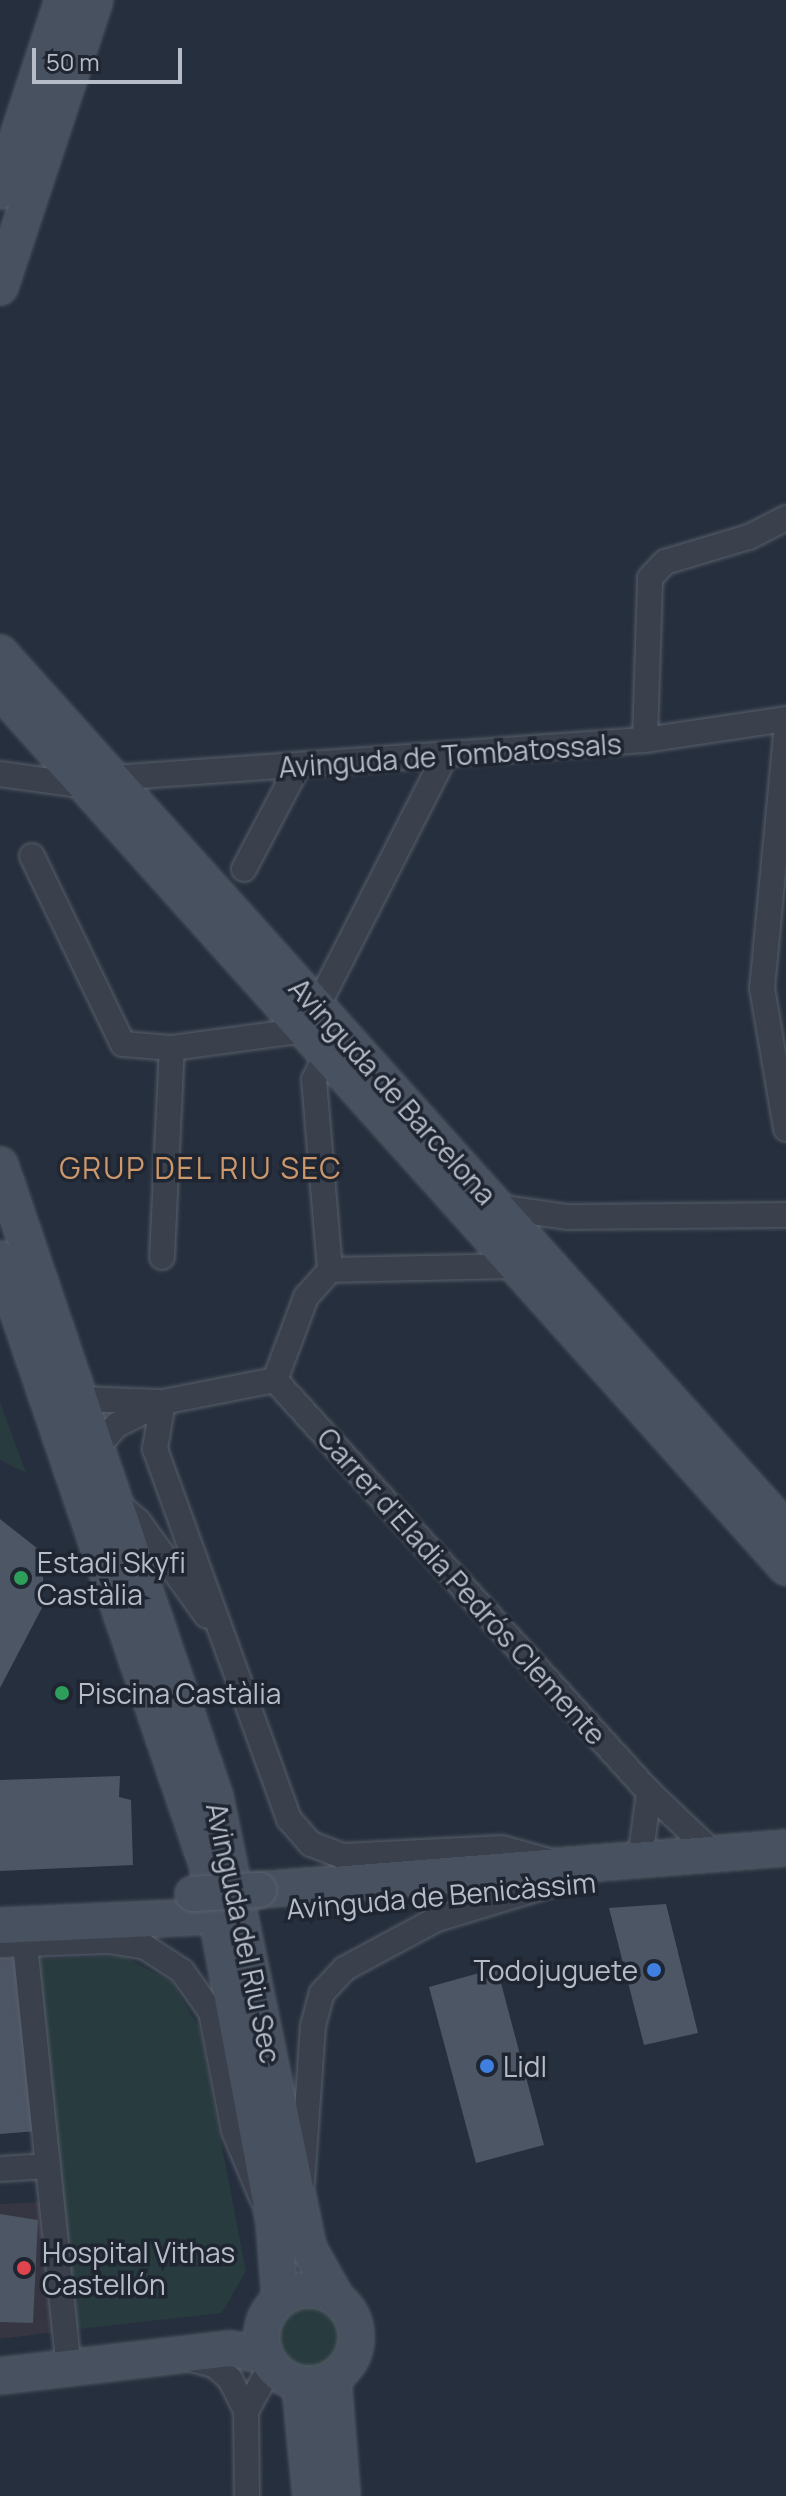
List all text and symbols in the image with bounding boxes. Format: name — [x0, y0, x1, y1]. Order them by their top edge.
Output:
scale bar — [36, 32, 186, 82]
text: 50 m — [46, 45, 100, 78]
street label: Avinguda de Tombatossals — [277, 726, 623, 784]
street label: Avinguda de Barcelona — [283, 971, 503, 1211]
district label: GRUP DEL RIU SEC — [58, 1150, 344, 1186]
street label: Carrer d'Eladia Pedrós Clemente — [311, 1421, 613, 1751]
place label: Estadi Skyfi Castàlia — [37, 1545, 186, 1611]
marker: Estadi Skyfi Castàlia — [12, 1569, 30, 1587]
place label: Piscina Castàlia — [78, 1676, 281, 1710]
marker: Piscina Castàlia — [53, 1684, 71, 1702]
street label: Avinguda del Riu Sec — [200, 1800, 288, 2066]
street label: Avinguda de Benicàssim — [285, 1865, 597, 1925]
place label: Todojuguete — [474, 1953, 638, 1987]
marker: Todojuguete — [645, 1961, 663, 1979]
place label: Lidl — [503, 2049, 547, 2083]
marker: Lidl — [478, 2057, 496, 2075]
place label: Hospital Vithas Castellón — [42, 2235, 235, 2301]
marker: Hospital Vithas Castellón — [13, 2257, 35, 2279]

